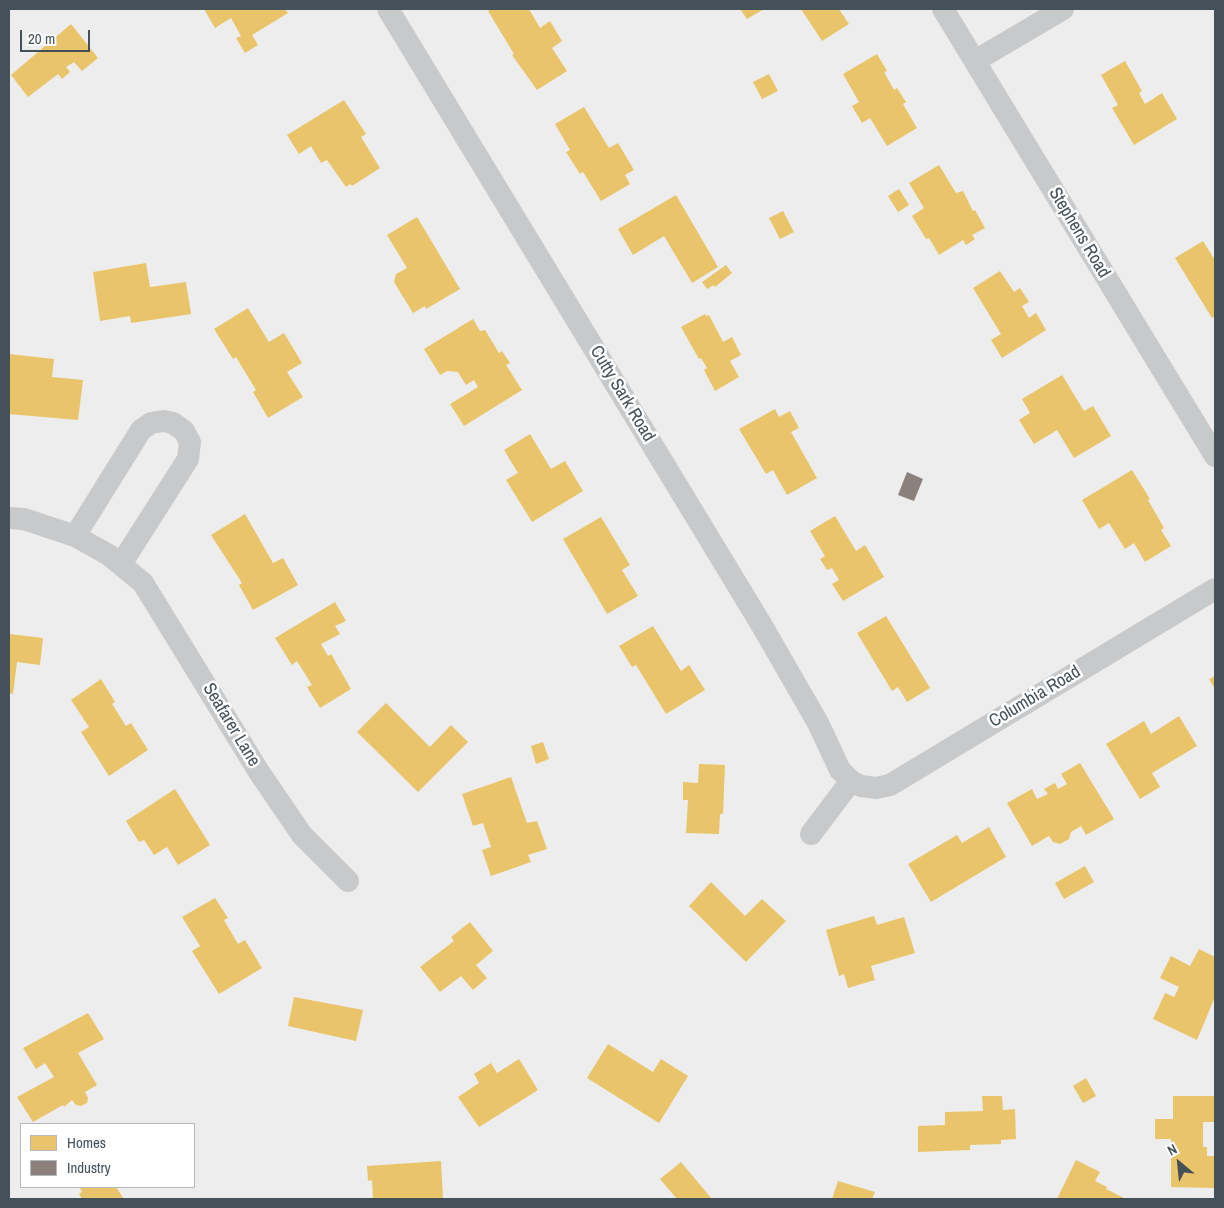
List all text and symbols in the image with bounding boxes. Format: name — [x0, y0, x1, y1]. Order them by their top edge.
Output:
scale bar — [22, 20, 92, 52]
text: 20 m — [28, 28, 55, 49]
street label: Stephens Road — [1044, 184, 1114, 282]
street label: Cutty Sark Road — [585, 342, 659, 446]
street label: Columbia Road — [985, 661, 1085, 733]
street label: Seafarer Lane — [198, 679, 264, 771]
legend — [20, 1123, 195, 1188]
text: Homes — [67, 1132, 106, 1153]
north arrow — [1154, 1138, 1204, 1188]
text: N — [1164, 1140, 1180, 1160]
text: Industry — [67, 1157, 111, 1178]

